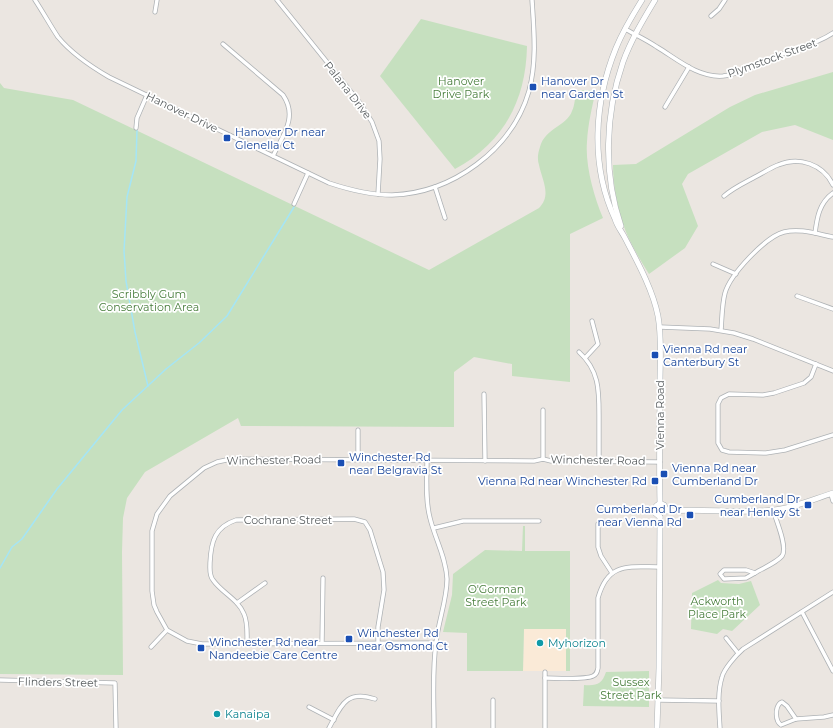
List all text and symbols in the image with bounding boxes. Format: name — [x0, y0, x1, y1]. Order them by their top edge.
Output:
street label: Plymstock Street — [726, 35, 819, 81]
street label: Palana Drive — [321, 58, 375, 122]
park label: Hanover Drive Park — [433, 74, 490, 101]
place label: Hanover Dr near Garden St — [541, 74, 624, 101]
marker: Hanover Dr near Garden St — [528, 82, 538, 92]
street label: Hanover Drive — [144, 89, 221, 136]
place label: Hanover Dr near Glenella Ct — [235, 125, 326, 152]
marker: Hanover Dr near Glenella Ct — [222, 133, 232, 143]
park label: Scribbly Gum Conservation Area — [99, 287, 199, 314]
place label: Vienna Rd near Canterbury St — [663, 342, 747, 369]
marker: Vienna Rd near Canterbury St — [650, 350, 660, 360]
street label: Vienna Road — [653, 380, 667, 450]
place label: Winchester Rd near Belgravia St — [349, 450, 443, 477]
street label: Winchester Road — [226, 452, 322, 468]
street label: Winchester Road — [550, 452, 646, 468]
marker: Winchester Rd near Belgravia St — [336, 458, 346, 468]
place label: Vienna Rd near Cumberland Dr — [672, 461, 758, 488]
marker: Vienna Rd near Cumberland Dr — [659, 469, 669, 479]
place label: Vienna Rd near Winchester Rd — [478, 474, 647, 488]
marker: Vienna Rd near Winchester Rd — [650, 476, 660, 486]
place label: Cumberland Dr near Henley St — [714, 492, 801, 519]
marker: Cumberland Dr near Henley St — [803, 500, 813, 510]
place label: Cumberland Dr near Vienna Rd — [596, 502, 682, 529]
marker: Cumberland Dr near Vienna Rd — [685, 510, 695, 520]
street label: Cochrane Street — [244, 513, 333, 527]
park label: O'Gorman Street Park — [465, 582, 527, 609]
park label: Ackworth Place Park — [688, 594, 746, 621]
place label: Winchester Rd near Osmond Ct — [357, 626, 448, 653]
marker: Winchester Rd near Osmond Ct — [344, 634, 354, 644]
place label: Winchester Rd near Nandeebie Care Centre — [209, 635, 338, 662]
place label: Myhorizon — [548, 636, 606, 650]
marker: Myhorizon — [535, 638, 545, 648]
marker: Winchester Rd near Nandeebie Care Centre — [196, 643, 206, 653]
street label: Flinders Street — [18, 674, 99, 690]
park label: Sussex Street Park — [600, 675, 662, 702]
place label: Kanaipa — [225, 707, 270, 721]
marker: Kanaipa — [212, 709, 222, 719]

